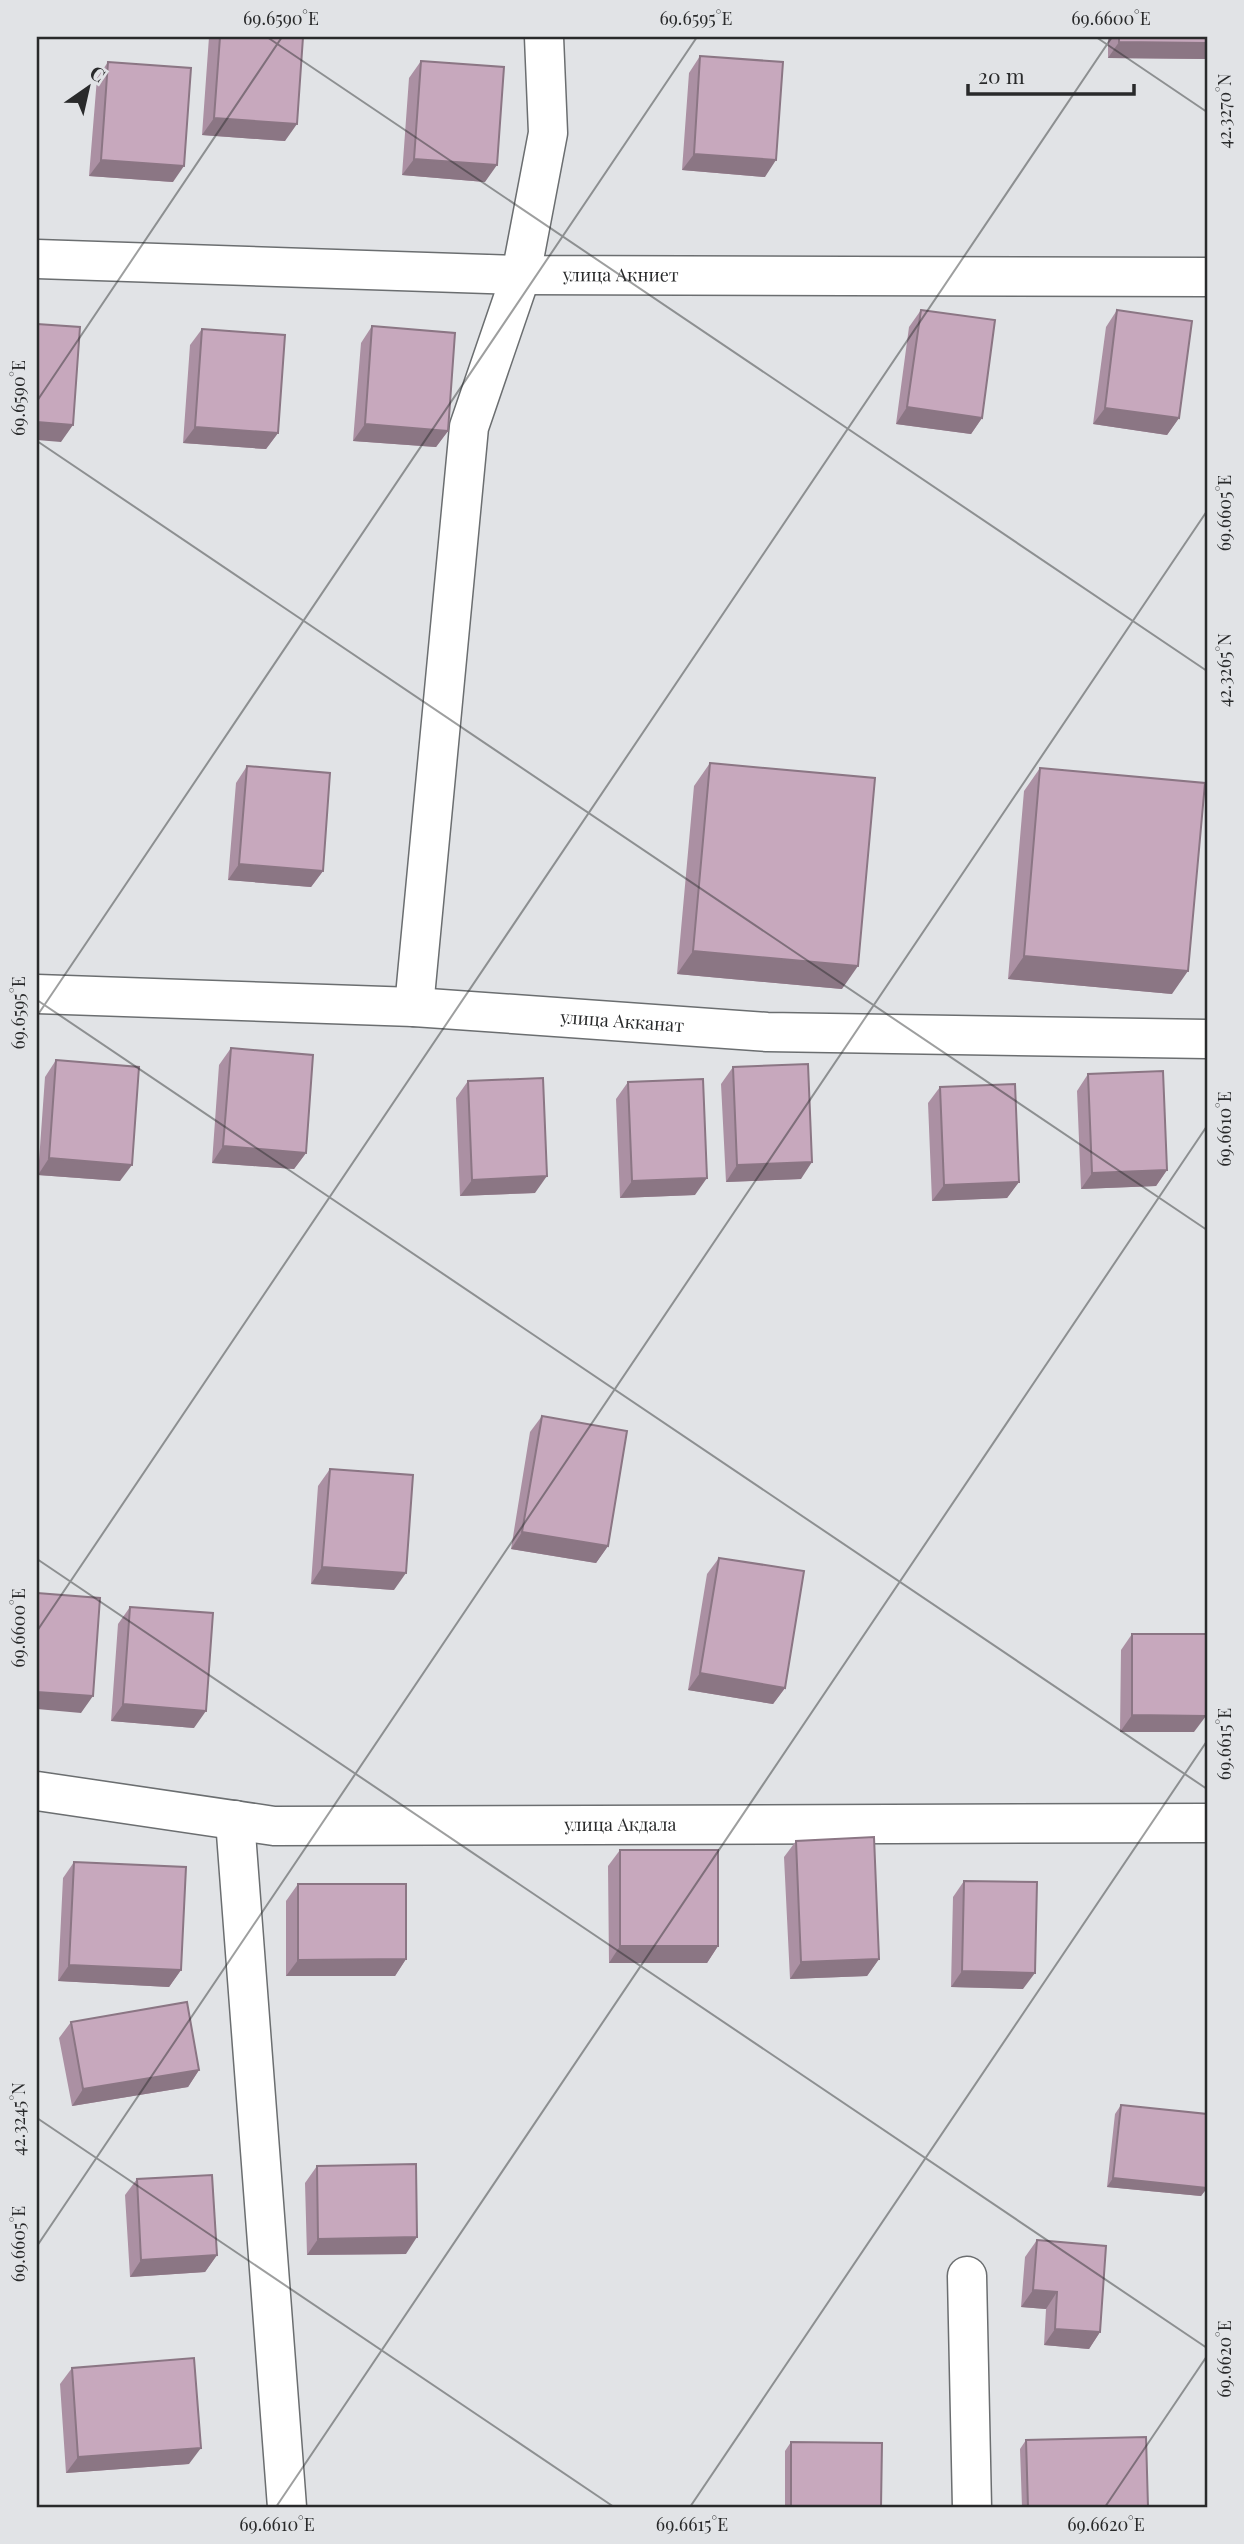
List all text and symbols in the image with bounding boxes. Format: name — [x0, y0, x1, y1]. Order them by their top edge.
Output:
text: 69.6590°E — [243, 6, 319, 30]
text: 69.6595°E — [659, 6, 733, 30]
text: 69.6600°E — [1071, 6, 1151, 30]
north arrow — [52, 52, 122, 122]
scale bar — [968, 52, 1134, 96]
text: С — [85, 59, 111, 88]
text: 20 m — [978, 61, 1025, 89]
text: 42.3270°N — [1212, 73, 1236, 149]
street label: улица Акниет — [562, 262, 679, 286]
text: 69.6590°E — [6, 360, 30, 436]
text: 69.6605°E — [1212, 475, 1236, 551]
text: 42.3265°N — [1212, 633, 1236, 707]
text: 69.6595°E — [6, 976, 30, 1050]
street label: улица Акканат — [559, 1004, 685, 1037]
text: 69.6610°E — [1212, 1091, 1236, 1167]
text: 69.6600°E — [6, 1588, 30, 1668]
text: 69.6615°E — [1212, 1708, 1236, 1780]
street label: улица Акдала — [563, 1812, 677, 1836]
text: 42.3245°N — [6, 2082, 30, 2156]
text: 69.6605°E — [6, 2206, 30, 2282]
text: 69.6620°E — [1212, 2320, 1236, 2398]
text: 69.6610°E — [239, 2512, 315, 2536]
text: 69.6615°E — [656, 2512, 728, 2536]
text: 69.6620°E — [1067, 2512, 1145, 2536]

